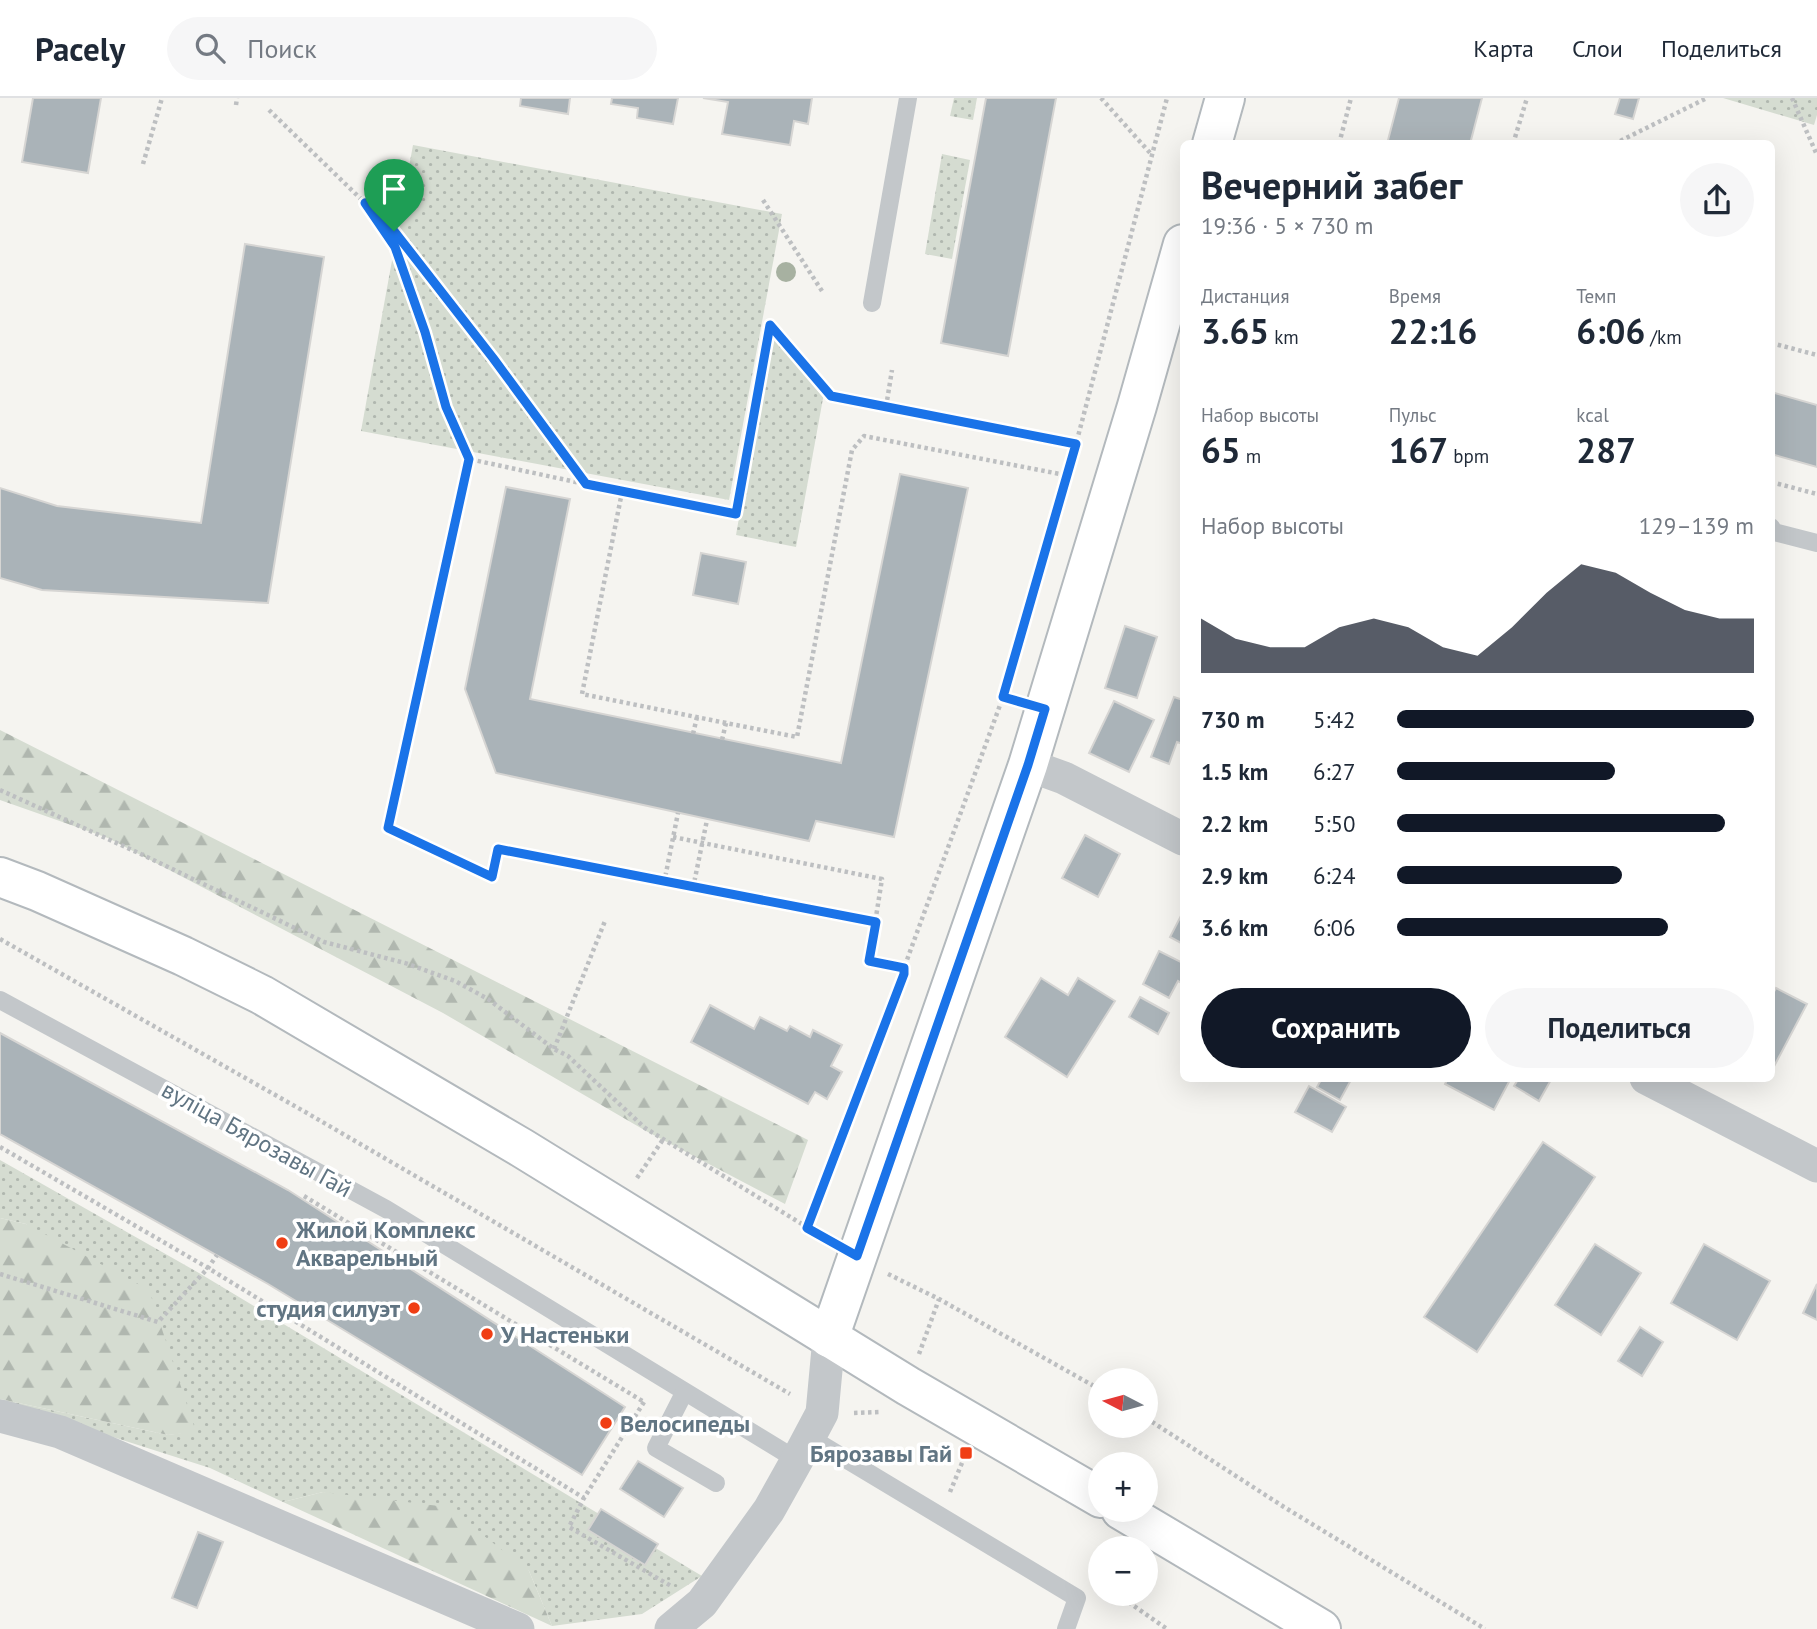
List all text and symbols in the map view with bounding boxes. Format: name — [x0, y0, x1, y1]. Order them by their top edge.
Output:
search box — [167, 17, 657, 80]
text: Pacely — [35, 27, 125, 70]
icon: search — [191, 29, 229, 67]
text: Поиск — [247, 32, 317, 65]
text: Карта — [1473, 33, 1534, 64]
text: Слои — [1572, 33, 1623, 64]
text: Поделиться — [1661, 33, 1782, 64]
pin — [364, 159, 424, 231]
text: Вечерний забег — [1201, 160, 1462, 209]
button: share — [1680, 163, 1754, 237]
icon: arrive — [375, 170, 413, 208]
text: 19:36 · 5 × 730 m — [1201, 211, 1373, 240]
text: Дистанция — [1201, 284, 1289, 308]
text: Время — [1389, 284, 1441, 308]
text: Темп — [1576, 284, 1617, 308]
text: 3.65 — [1201, 308, 1269, 354]
text: 22:16 — [1389, 308, 1477, 354]
text: 6:06 — [1576, 308, 1645, 354]
text: km — [1269, 325, 1299, 349]
text: /km — [1645, 325, 1682, 349]
text: Набор высоты — [1201, 403, 1319, 427]
text: Пульс — [1389, 403, 1437, 427]
text: kcal — [1576, 403, 1609, 427]
text: 65 — [1201, 427, 1241, 473]
text: 167 — [1389, 427, 1448, 473]
text: 287 — [1576, 427, 1636, 473]
text: m — [1241, 444, 1261, 468]
text: bpm — [1448, 444, 1489, 468]
text: Набор высоты — [1201, 511, 1344, 540]
text: 129–139 m — [1639, 511, 1754, 540]
text: 730 m — [1201, 705, 1264, 734]
text: 5:42 — [1313, 705, 1356, 734]
text: 1.5 km — [1201, 757, 1268, 786]
text: 6:27 — [1313, 757, 1356, 786]
text: 2.2 km — [1201, 809, 1268, 838]
text: 5:50 — [1313, 809, 1356, 838]
text: 2.9 km — [1201, 861, 1268, 890]
text: 6:24 — [1313, 861, 1356, 890]
text: 3.6 km — [1201, 913, 1268, 942]
text: 6:06 — [1313, 913, 1356, 942]
button: Сохранить — [1201, 988, 1471, 1068]
button: Поделиться — [1485, 988, 1754, 1068]
street label: вуліца Бярозавы Гай — [156, 1074, 358, 1204]
place label: Жилой Комплекс Акварельный — [295, 1214, 476, 1273]
marker: Жилой Комплекс Акварельный — [274, 1235, 290, 1251]
place label: студия силуэт — [256, 1293, 401, 1324]
marker: студия силуэт — [406, 1300, 422, 1316]
place label: У Настеньки — [500, 1319, 629, 1350]
marker: У Настеньки — [479, 1326, 495, 1342]
north arrow — [1088, 1368, 1158, 1438]
map controls — [1088, 1368, 1158, 1606]
place label: Велосипеды — [620, 1408, 750, 1439]
marker: Велосипеды — [598, 1415, 614, 1431]
place label: Бярозавы Гай — [810, 1438, 952, 1469]
marker: Бярозавы Гай — [958, 1445, 974, 1461]
button: + — [1088, 1452, 1158, 1522]
button: − — [1088, 1536, 1158, 1606]

